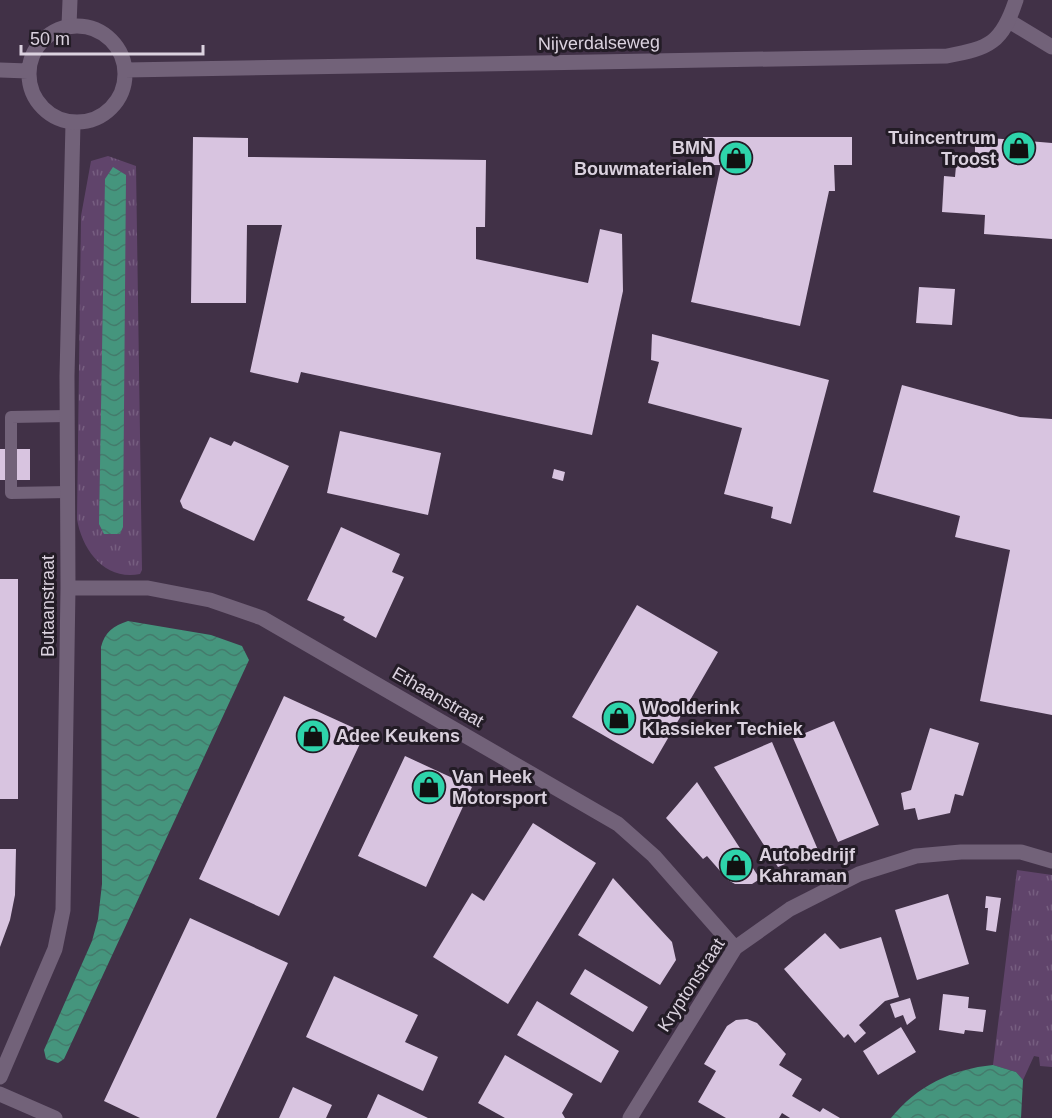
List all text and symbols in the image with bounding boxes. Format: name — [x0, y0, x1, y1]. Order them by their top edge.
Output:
scale bar — [21, 18, 202, 56]
text: 50 m — [30, 29, 70, 49]
street label: Nijverdalseweg — [538, 32, 660, 54]
place label: Tuincentrum Troost — [888, 128, 996, 169]
shop icon: Tuincentrum Troost — [1001, 130, 1037, 166]
place label: BMN Bouwmaterialen — [574, 138, 713, 179]
shop icon: BMN Bouwmaterialen — [718, 140, 754, 176]
street label: Butaanstraat — [38, 555, 58, 657]
street label: Ethaanstraat — [389, 663, 487, 731]
place label: Woolderink Klassieker Techiek — [642, 698, 804, 739]
shop icon: Woolderink Klassieker Techiek — [601, 700, 637, 736]
shop icon: Adee Keukens — [295, 718, 331, 754]
place label: Adee Keukens — [336, 726, 460, 746]
place label: Van Heek Motorsport — [452, 767, 547, 808]
shop icon: Van Heek Motorsport — [411, 769, 447, 805]
place label: Autobedrijf Kahraman — [759, 845, 856, 886]
shop icon: Autobedrijf Kahraman — [718, 847, 754, 883]
street label: Kryptonstraat — [653, 935, 729, 1035]

